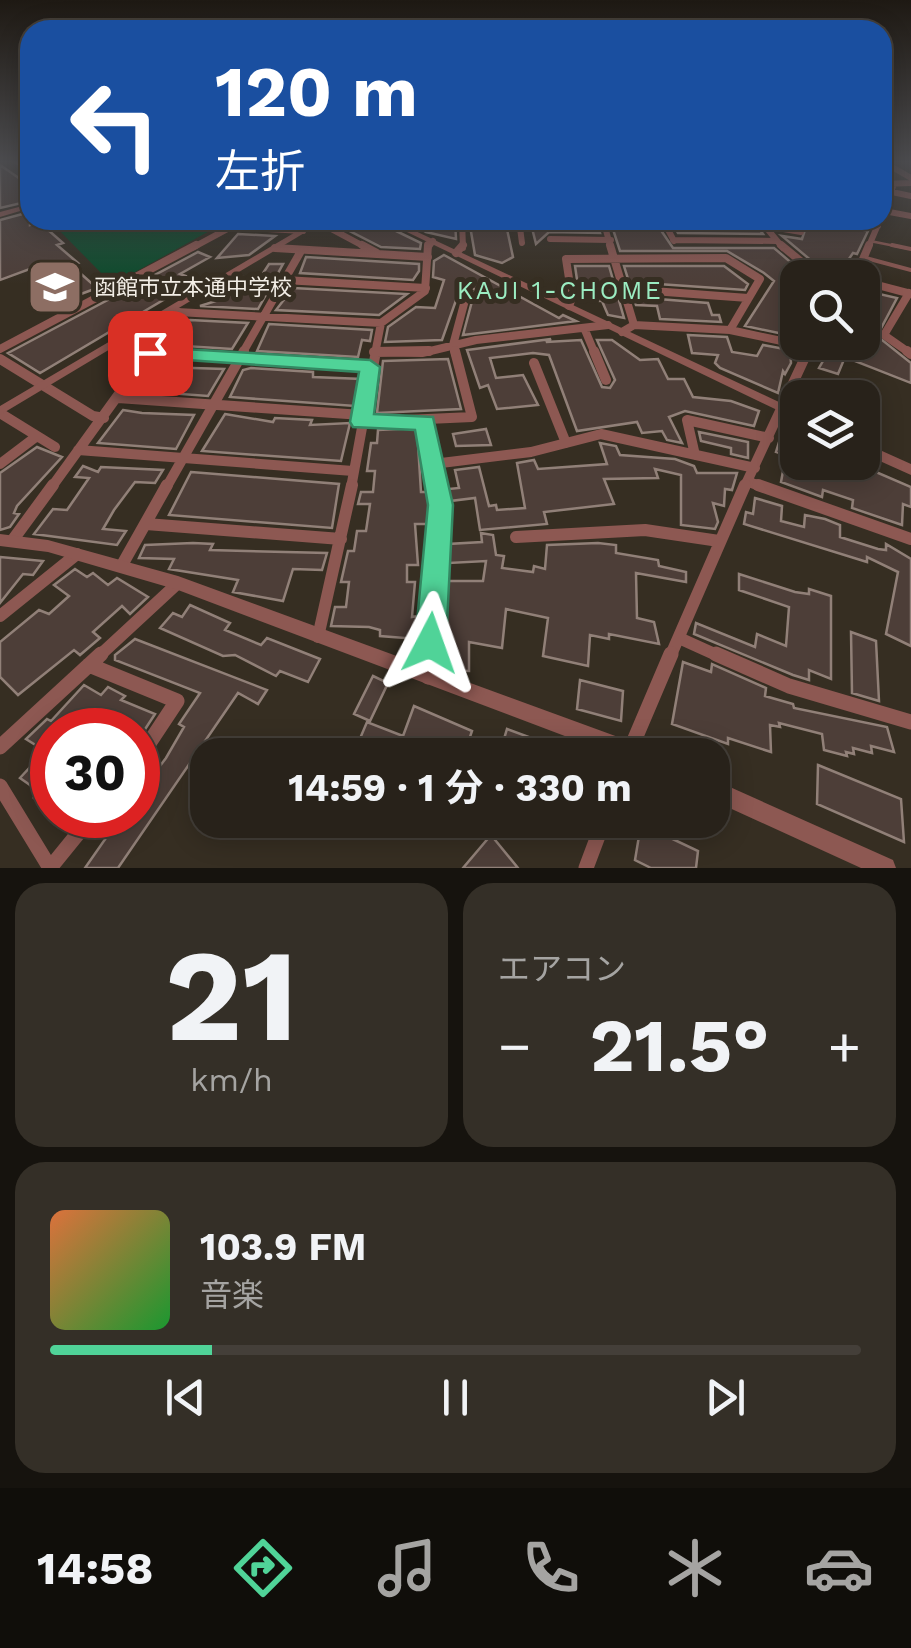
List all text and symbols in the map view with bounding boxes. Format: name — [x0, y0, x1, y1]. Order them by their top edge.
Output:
text: 120 m — [215, 51, 418, 133]
icon: left — [50, 60, 180, 190]
text: 左折 — [215, 145, 305, 198]
school or university icon: 函館市立本通中学校 — [25, 257, 85, 317]
map controls — [780, 260, 880, 480]
button: search — [780, 260, 880, 360]
place label: 函館市立本通中学校 — [94, 275, 292, 300]
district label: KAJI 1-CHOME — [457, 276, 663, 305]
pin — [108, 311, 193, 396]
icon: arrive — [123, 326, 178, 381]
button: layers — [780, 380, 880, 480]
position arrow — [378, 591, 482, 695]
speed limit sign: 30 — [30, 708, 160, 838]
text: 14:59 · 1 分 · 330 m — [288, 766, 632, 810]
text: 21 — [165, 919, 298, 1072]
text: エアコン — [498, 950, 626, 988]
text: 21.5° — [590, 1001, 769, 1089]
text: − — [498, 1014, 531, 1078]
text: + — [828, 1014, 861, 1078]
text: km/h — [190, 1061, 273, 1099]
text: 103.9 FM — [200, 1225, 366, 1269]
text: 音楽 — [200, 1276, 264, 1314]
icon: previous — [158, 1370, 213, 1425]
icon: pause — [428, 1370, 483, 1425]
icon: next — [698, 1370, 753, 1425]
icon: directions — [228, 1533, 298, 1603]
icon: music — [372, 1533, 442, 1603]
icon: phone — [516, 1533, 586, 1603]
icon: climate — [660, 1533, 730, 1603]
icon: car — [804, 1533, 874, 1603]
text: 14:58 — [37, 1542, 154, 1595]

